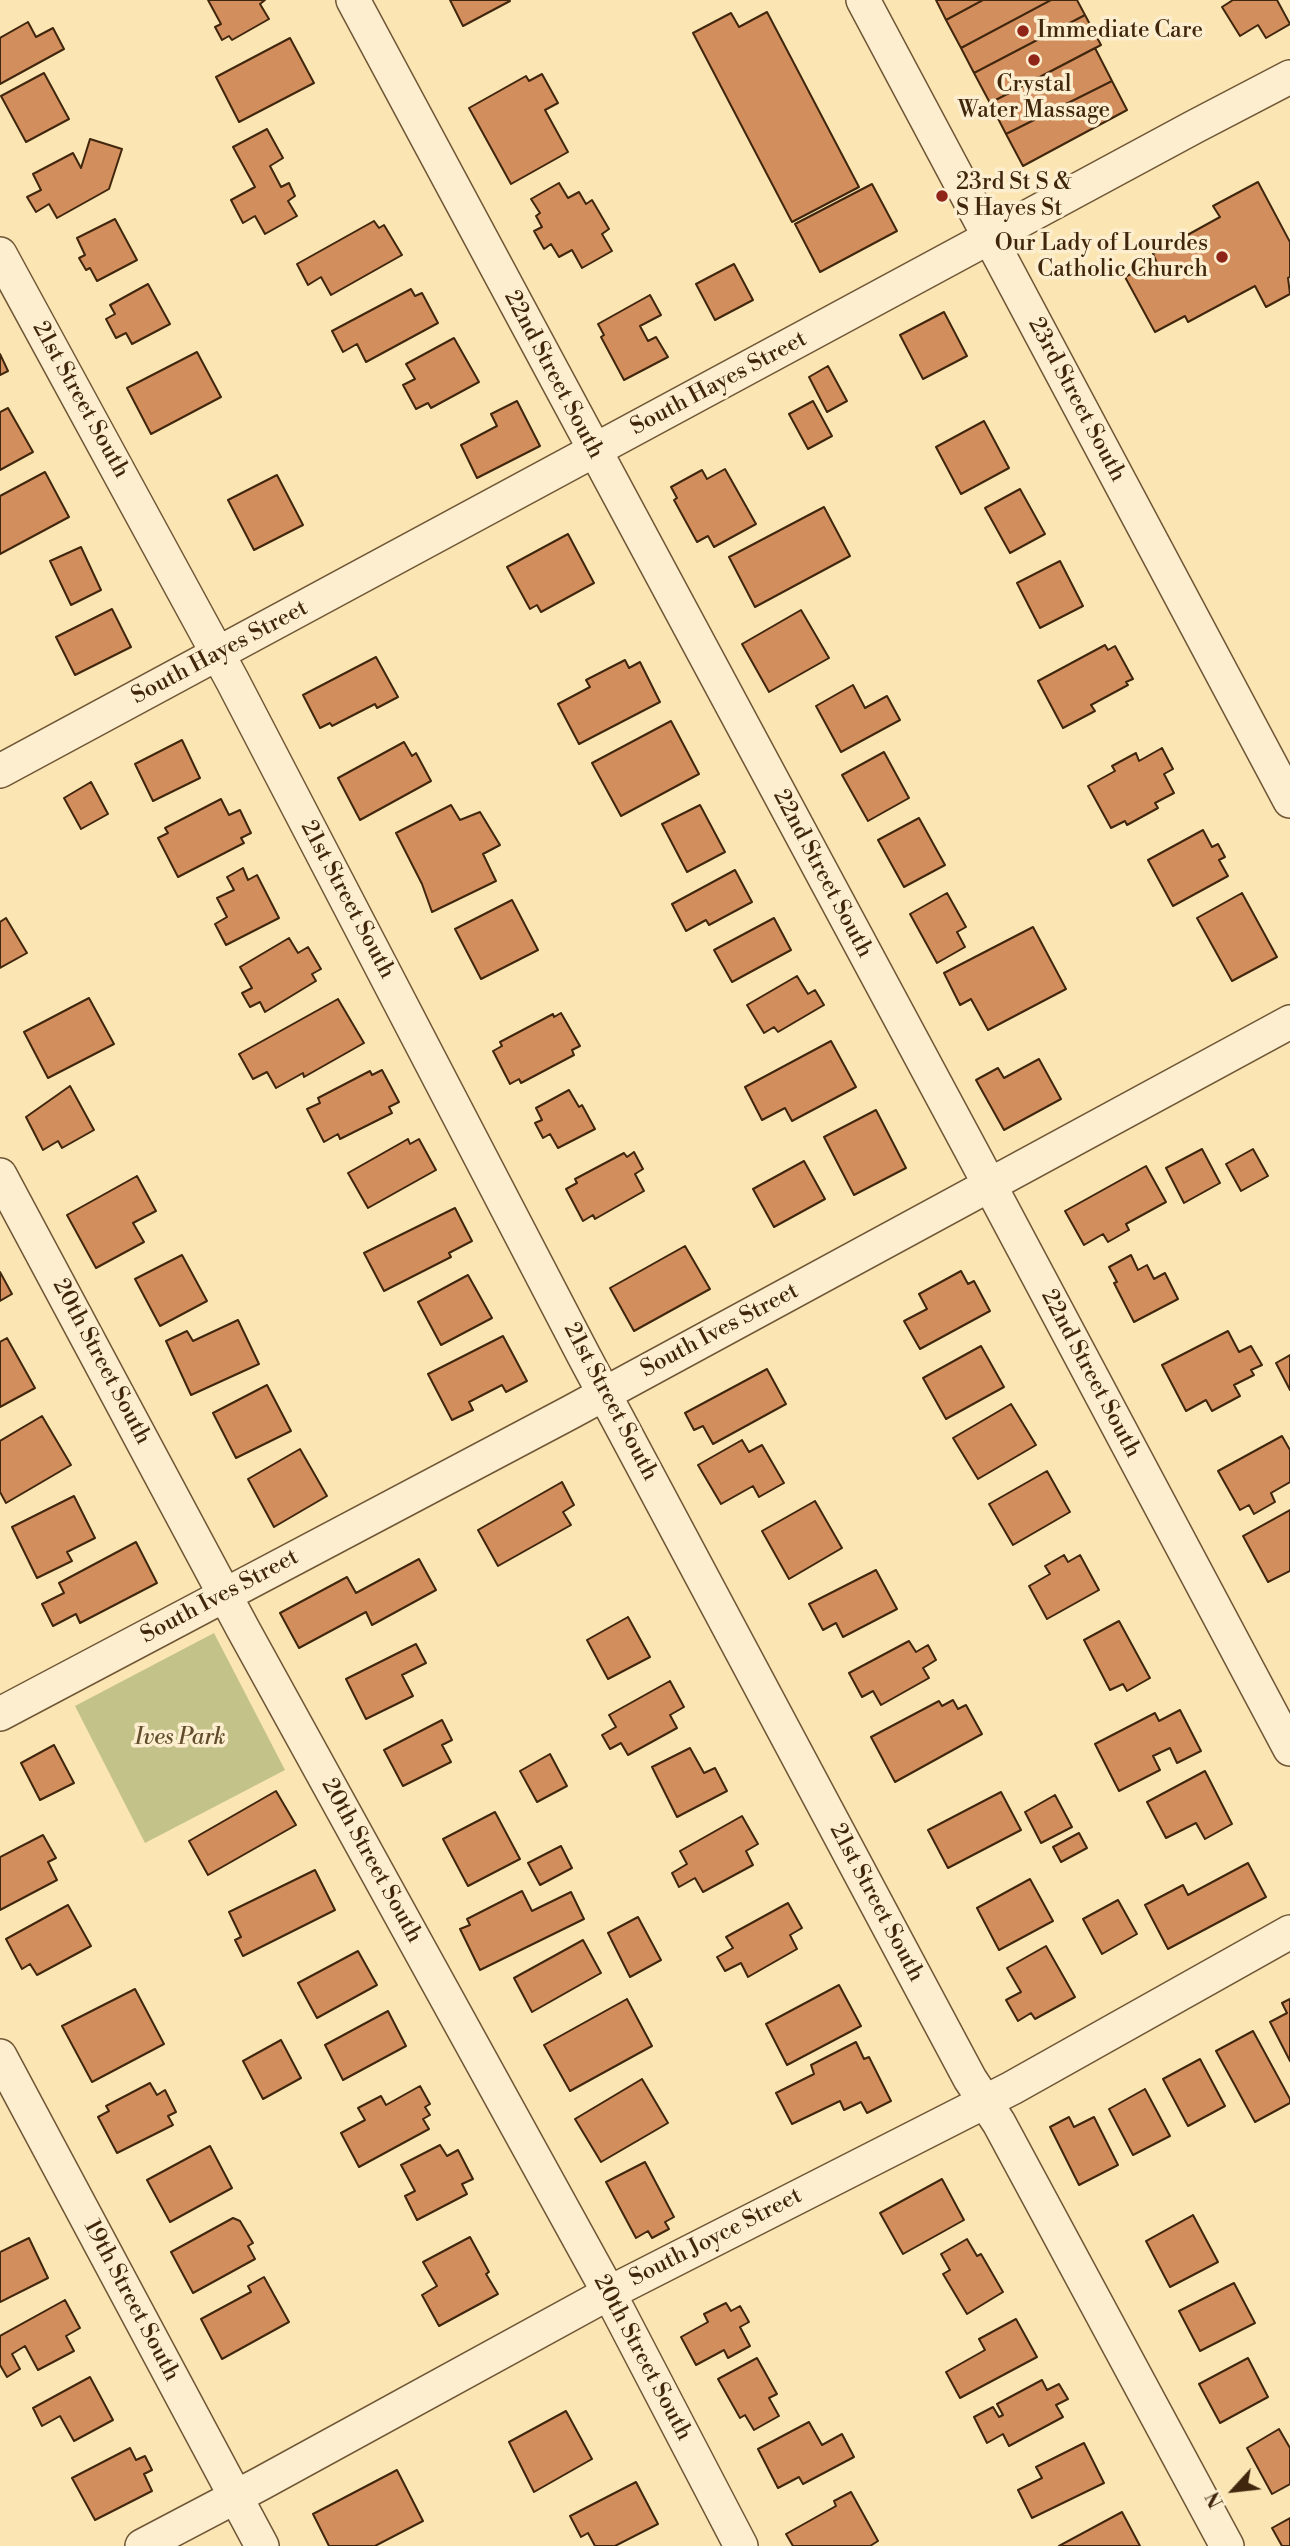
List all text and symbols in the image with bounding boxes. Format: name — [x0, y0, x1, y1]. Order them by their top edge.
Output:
place label: Immediate Care — [1037, 17, 1203, 45]
marker: Immediate Care — [1015, 23, 1031, 39]
marker: Crystal Water Massage — [1026, 52, 1042, 68]
place label: Crystal Water Massage — [958, 71, 1110, 125]
place label: 23rd St S & S Hayes St — [956, 169, 1072, 223]
marker: 23rd St S & S Hayes St — [934, 188, 950, 204]
place label: Our Lady of Lourdes Catholic Church — [995, 230, 1208, 284]
marker: Our Lady of Lourdes Catholic Church — [1214, 249, 1230, 265]
street label: 22nd Street South — [497, 286, 609, 464]
street label: 23rd Street South — [1021, 313, 1131, 487]
street label: 21st Street South — [26, 317, 134, 483]
street label: South Hayes Street — [626, 326, 812, 442]
street label: South Hayes Street — [127, 595, 313, 711]
street label: 22nd Street South — [766, 785, 878, 963]
street label: 21st Street South — [294, 816, 400, 984]
street label: 20th Street South — [46, 1274, 156, 1450]
street label: South Ives Street — [636, 1278, 804, 1384]
street label: 22nd Street South — [1034, 1285, 1146, 1463]
street label: 21st Street South — [557, 1318, 663, 1486]
street label: South Ives Street — [136, 1544, 304, 1650]
park label: Ives Park — [135, 1724, 225, 1752]
street label: 20th Street South — [314, 1774, 428, 1948]
street label: 21st Street South — [823, 1819, 929, 1987]
street label: South Joyce Street — [625, 2183, 807, 2293]
street label: 19th Street South — [77, 2216, 185, 2386]
street label: 20th Street South — [587, 2270, 697, 2446]
north arrow — [1199, 2455, 1269, 2525]
text: N — [1201, 2487, 1229, 2512]

